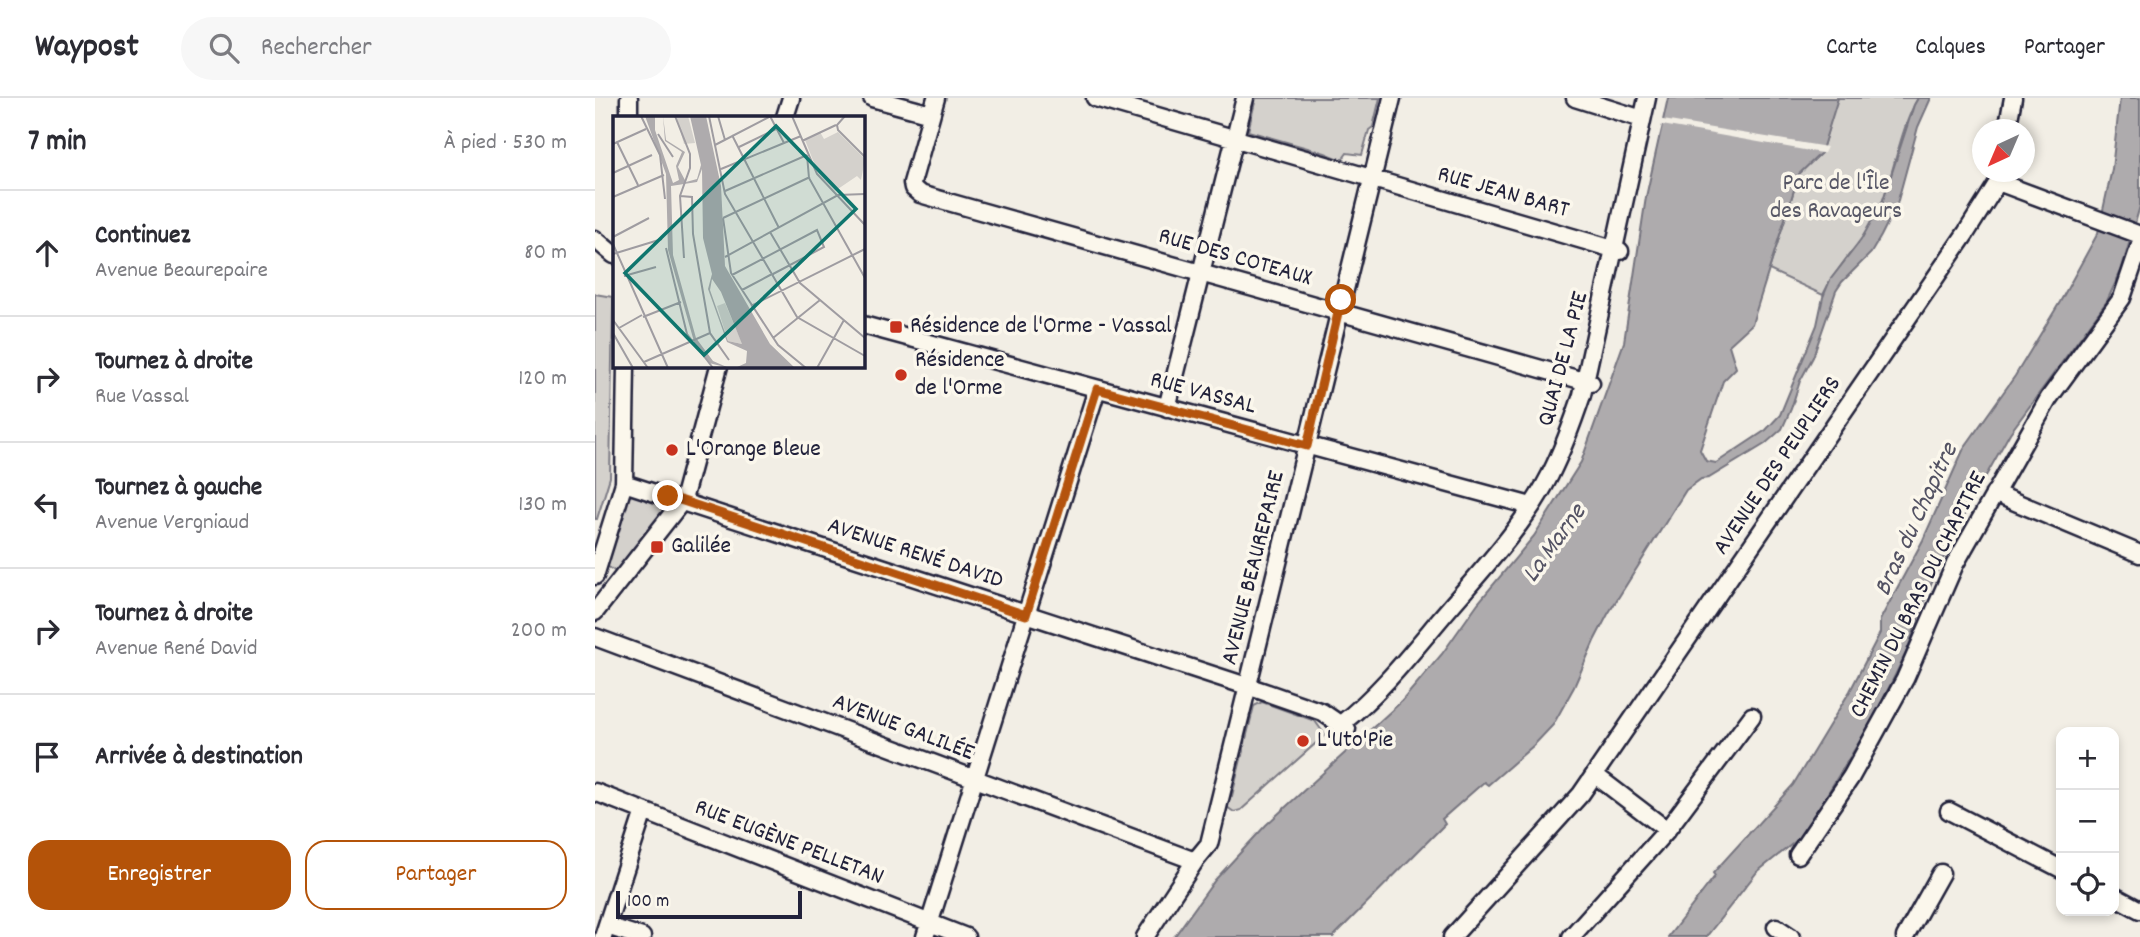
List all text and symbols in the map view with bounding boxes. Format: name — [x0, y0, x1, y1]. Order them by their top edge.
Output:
search box — [181, 17, 671, 80]
text: Waypost — [35, 25, 139, 72]
icon: search — [205, 29, 243, 67]
text: Rechercher — [261, 30, 372, 67]
text: Carte — [1826, 31, 1877, 65]
text: Calques — [1915, 31, 1986, 65]
text: Partager — [2024, 31, 2105, 65]
inset map — [613, 116, 865, 368]
north arrow — [1972, 119, 2035, 182]
text: 7 min — [28, 122, 86, 165]
text: À pied · 530 m — [444, 127, 567, 160]
street label: RUE JEAN BART — [1433, 158, 1573, 228]
park label: Parc de l'Île des Ravageurs — [1770, 167, 1902, 229]
text: Continuez — [95, 218, 190, 255]
street label: RUE DES COTEAUX — [1154, 220, 1316, 296]
icon: ahead — [28, 234, 66, 272]
text: 80 m — [524, 237, 567, 270]
text: Avenue Beaurepaire — [95, 255, 268, 288]
route start — [1325, 284, 1356, 315]
street label: QUAI DE LA PIE — [1530, 288, 1598, 430]
place label: Résidence de l'Orme - Vassal — [910, 310, 1172, 344]
marker: Résidence de l'Orme - Vassal — [888, 319, 904, 335]
text: Tournez à droite — [95, 344, 253, 381]
place label: Résidence de l'Orme — [915, 344, 1005, 406]
icon: right — [28, 360, 66, 398]
text: 120 m — [518, 363, 567, 396]
street label: RUE VASSAL — [1146, 364, 1260, 424]
marker: Résidence de l'Orme — [893, 367, 909, 383]
street label: AVENUE DES PEUPLIERS — [1705, 370, 1851, 562]
text: Rue Vassal — [95, 381, 189, 414]
place label: L'Orange Bleue — [686, 433, 821, 467]
water label: Bras du Chapitre — [1865, 436, 1969, 602]
marker: L'Orange Bleue — [664, 442, 680, 458]
street label: CHEMIN DU BRAS DU CHAPITRE — [1842, 466, 1996, 724]
street label: AVENUE BEAUREPAIRE — [1213, 467, 1295, 669]
text: Tournez à gauche — [95, 470, 262, 507]
route end — [652, 480, 683, 511]
icon: left — [28, 486, 66, 524]
text: 130 m — [518, 489, 567, 522]
water label: La Marne — [1514, 496, 1597, 591]
text: Avenue Vergniaud — [95, 507, 249, 540]
street label: AVENUE RENÉ DAVID — [823, 510, 1007, 598]
place label: Galilée — [671, 530, 731, 564]
marker: Galilée — [649, 539, 665, 555]
text: Tournez à droite — [95, 596, 253, 633]
icon: right — [28, 612, 66, 650]
text: 200 m — [511, 615, 567, 648]
text: Avenue René David — [95, 633, 258, 666]
street label: AVENUE GALILÉE — [827, 685, 979, 771]
place label: L'Uto'Pie — [1317, 724, 1393, 758]
map controls — [2056, 727, 2119, 916]
button: + — [2056, 727, 2119, 790]
marker: L'Uto'Pie — [1295, 733, 1311, 749]
icon: arrive — [28, 738, 66, 776]
text: Arrivée à destination — [95, 739, 303, 776]
button: − — [2056, 790, 2119, 853]
street label: RUE EUGÈNE PELLETAN — [689, 791, 889, 895]
button: Enregistrer — [28, 840, 291, 910]
button: Partager — [305, 840, 567, 910]
button: locate — [2056, 853, 2119, 916]
scale bar — [616, 888, 801, 920]
text: 100 m — [627, 889, 669, 916]

